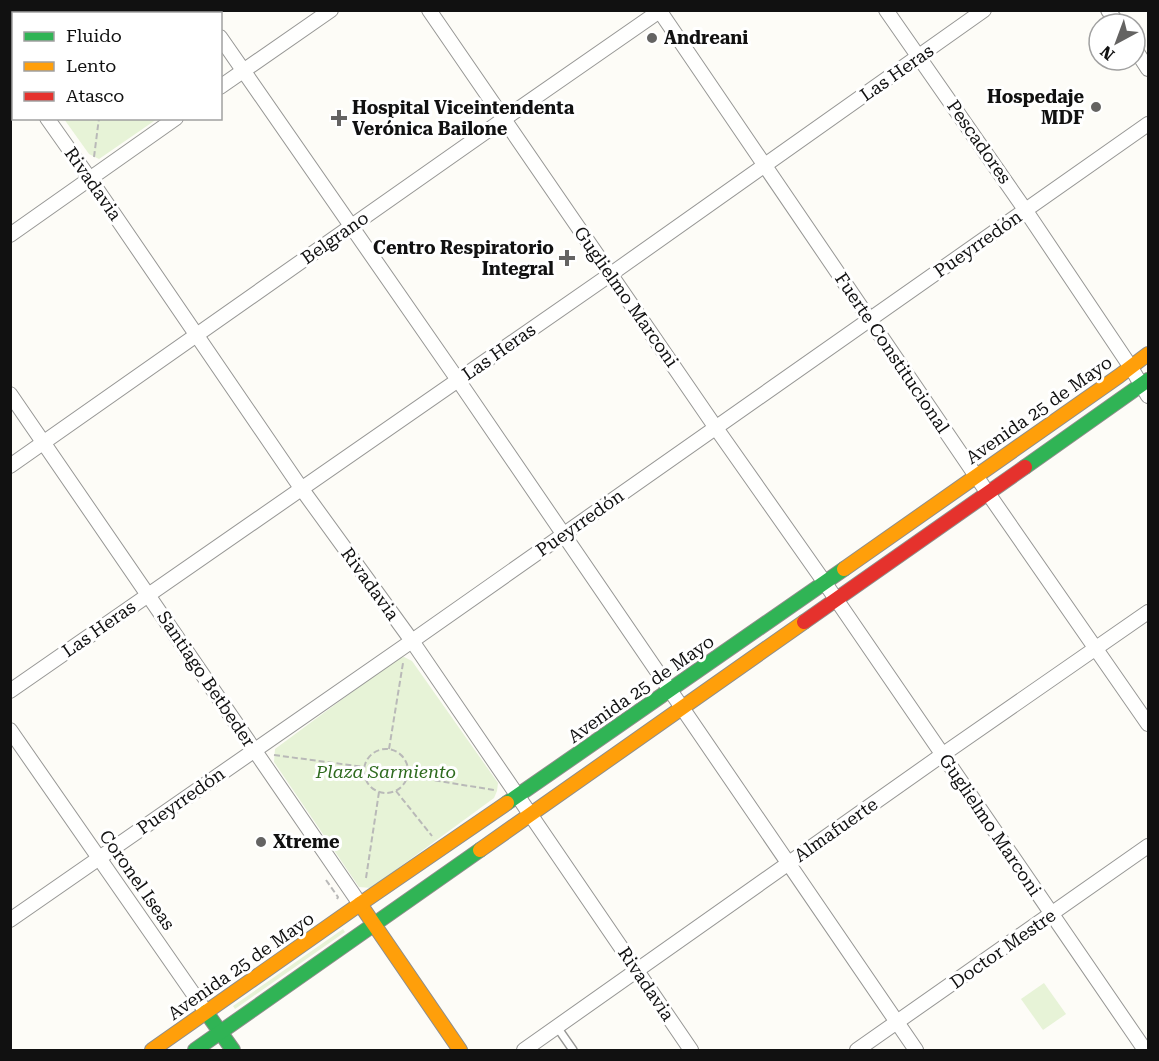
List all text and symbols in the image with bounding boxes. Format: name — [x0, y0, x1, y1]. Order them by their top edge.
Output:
legend — [12, 12, 222, 120]
north arrow — [1087, 12, 1147, 72]
text: Fluido — [66, 25, 122, 46]
place label: Andreani — [664, 27, 748, 48]
marker: Andreani — [645, 31, 659, 45]
street label: Las Heras — [856, 40, 937, 105]
text: N — [1097, 42, 1118, 64]
text: Lento — [66, 55, 116, 76]
text: Atasco — [66, 85, 124, 106]
place label: Hospedaje MDF — [987, 86, 1084, 128]
street label: Pescadores — [943, 96, 1016, 188]
place label: Hospital Viceintendenta Verónica Bailone — [352, 97, 575, 139]
marker: Hospedaje MDF — [1089, 100, 1103, 114]
marker: Hospital Viceintendenta Verónica Bailone — [330, 109, 348, 127]
street label: Rivadavia — [61, 143, 126, 225]
street label: Pueyrredón — [930, 205, 1026, 281]
street label: Belgrano — [297, 207, 372, 268]
street label: Guglielmo Marconi — [570, 222, 683, 371]
place label: Centro Respiratorio Integral — [373, 237, 554, 279]
marker: Centro Respiratorio Integral — [558, 249, 576, 267]
street label: Fuerte Constitucional — [831, 269, 954, 437]
street label: Las Heras — [458, 319, 539, 384]
street label: Avenida 25 de Mayo — [962, 351, 1116, 468]
street label: Pueyrredón — [532, 484, 628, 560]
street label: Rivadavia — [337, 543, 404, 624]
street label: Las Heras — [58, 596, 139, 661]
street label: Santiago Betbeder — [153, 607, 260, 751]
street label: Avenida 25 de Mayo — [564, 630, 718, 747]
street label: Guglielmo Marconi — [935, 750, 1046, 900]
park label: Plaza Sarmiento — [315, 761, 456, 782]
street label: Pueyrredón — [133, 762, 229, 838]
street label: Almafuerte — [790, 793, 881, 866]
street label: Coronel Iseas — [95, 826, 180, 934]
place label: Xtreme — [273, 831, 340, 852]
marker: Xtreme — [254, 835, 268, 849]
street label: Doctor Mestre — [946, 904, 1060, 993]
street label: Avenida 25 de Mayo — [164, 907, 318, 1024]
street label: Rivadavia — [614, 943, 679, 1025]

